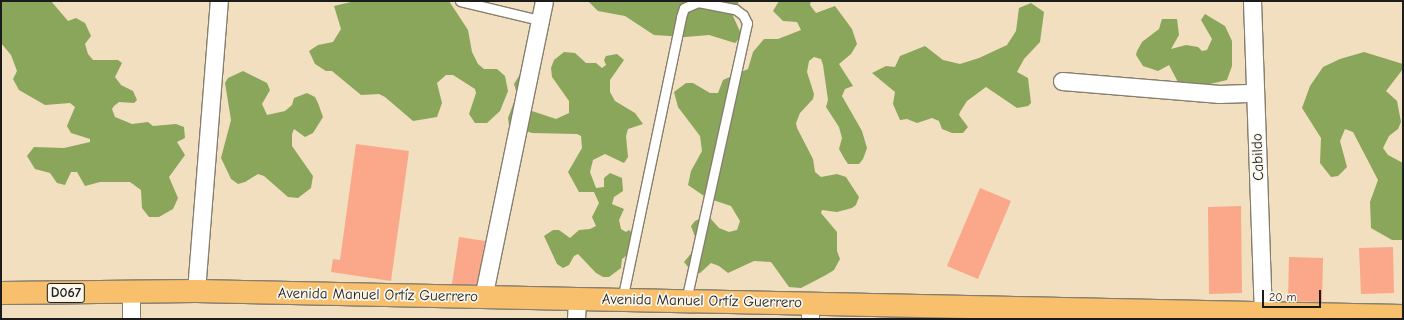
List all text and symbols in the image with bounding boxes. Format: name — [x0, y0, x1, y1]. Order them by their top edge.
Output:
street label: Cabildo — [1248, 133, 1268, 181]
road number: D067 — [46, 281, 86, 305]
scale bar — [1264, 282, 1323, 308]
street label: Avenida Manuel Ortíz Guerrero — [278, 284, 478, 306]
street label: Avenida Manuel Ortíz Guerrero — [602, 290, 802, 312]
text: 20 m — [1269, 290, 1297, 304]

